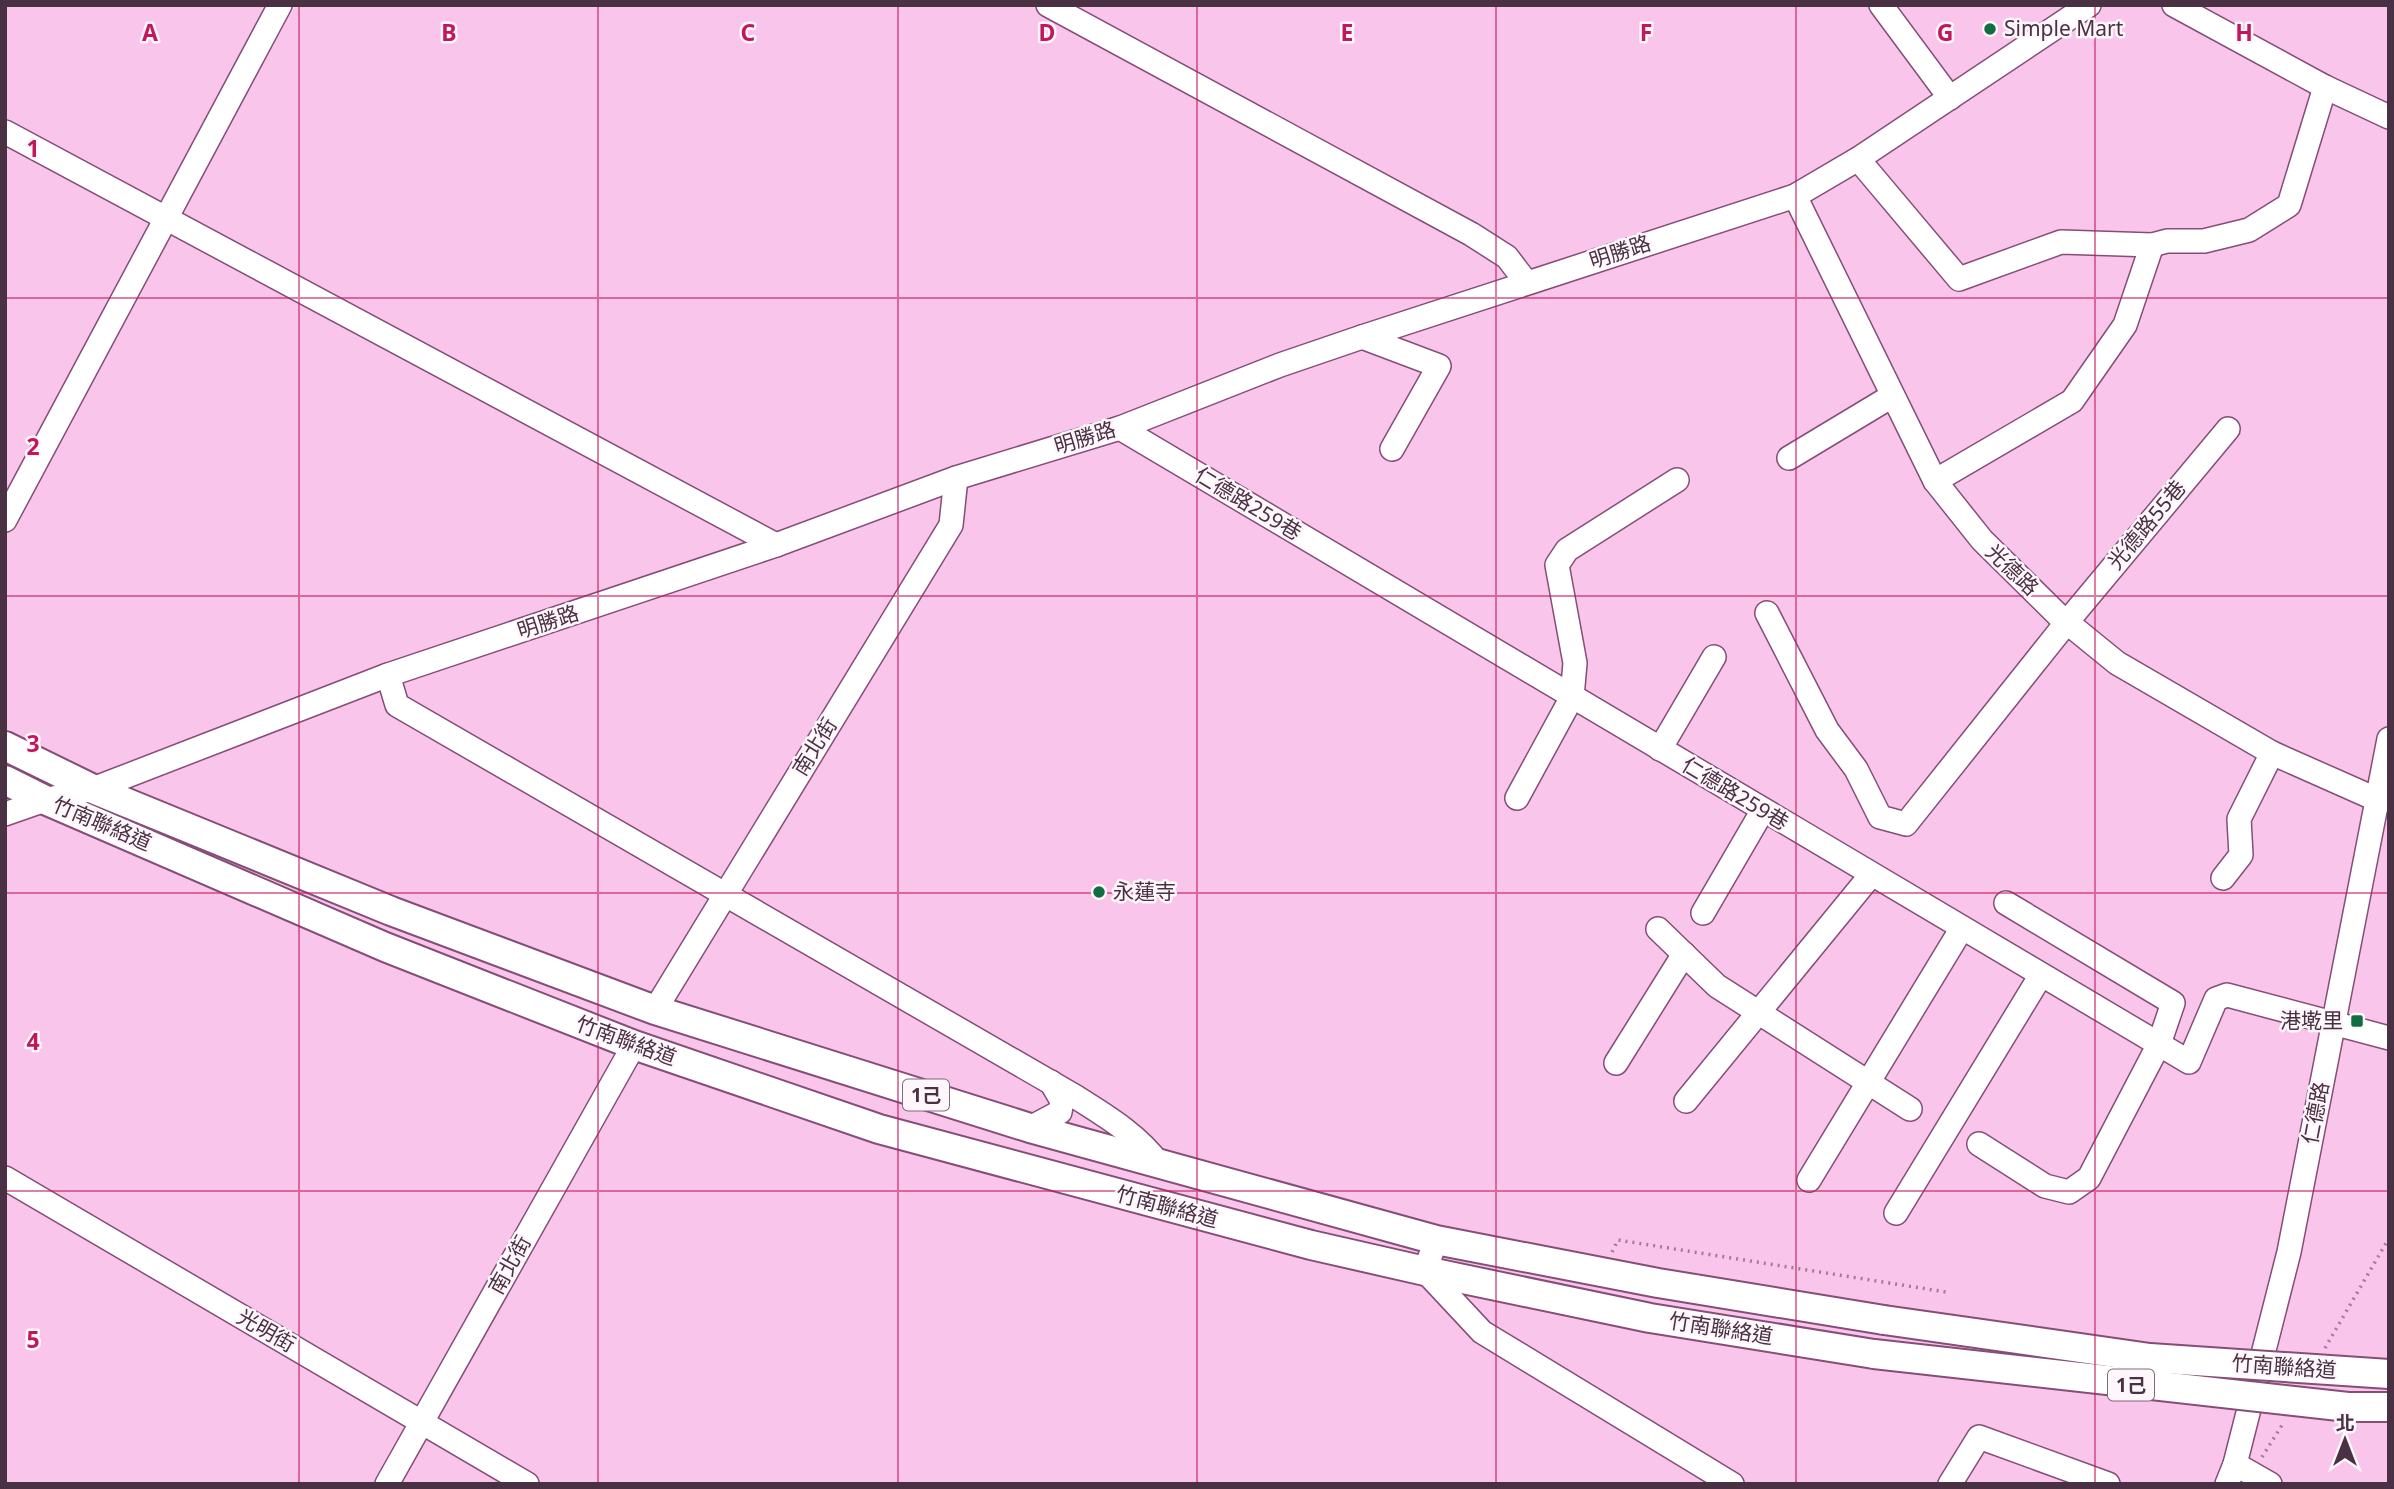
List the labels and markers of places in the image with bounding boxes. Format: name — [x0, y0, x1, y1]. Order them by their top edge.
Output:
place label: Simple Mart — [2004, 14, 2124, 42]
marker: Simple Mart — [1982, 21, 1998, 37]
place label: 永蓮寺 — [1113, 877, 1176, 905]
marker: 永蓮寺 — [1091, 884, 1107, 900]
place label: 港墘里 — [2280, 1006, 2343, 1034]
marker: 港墘里 — [2349, 1013, 2365, 1029]

